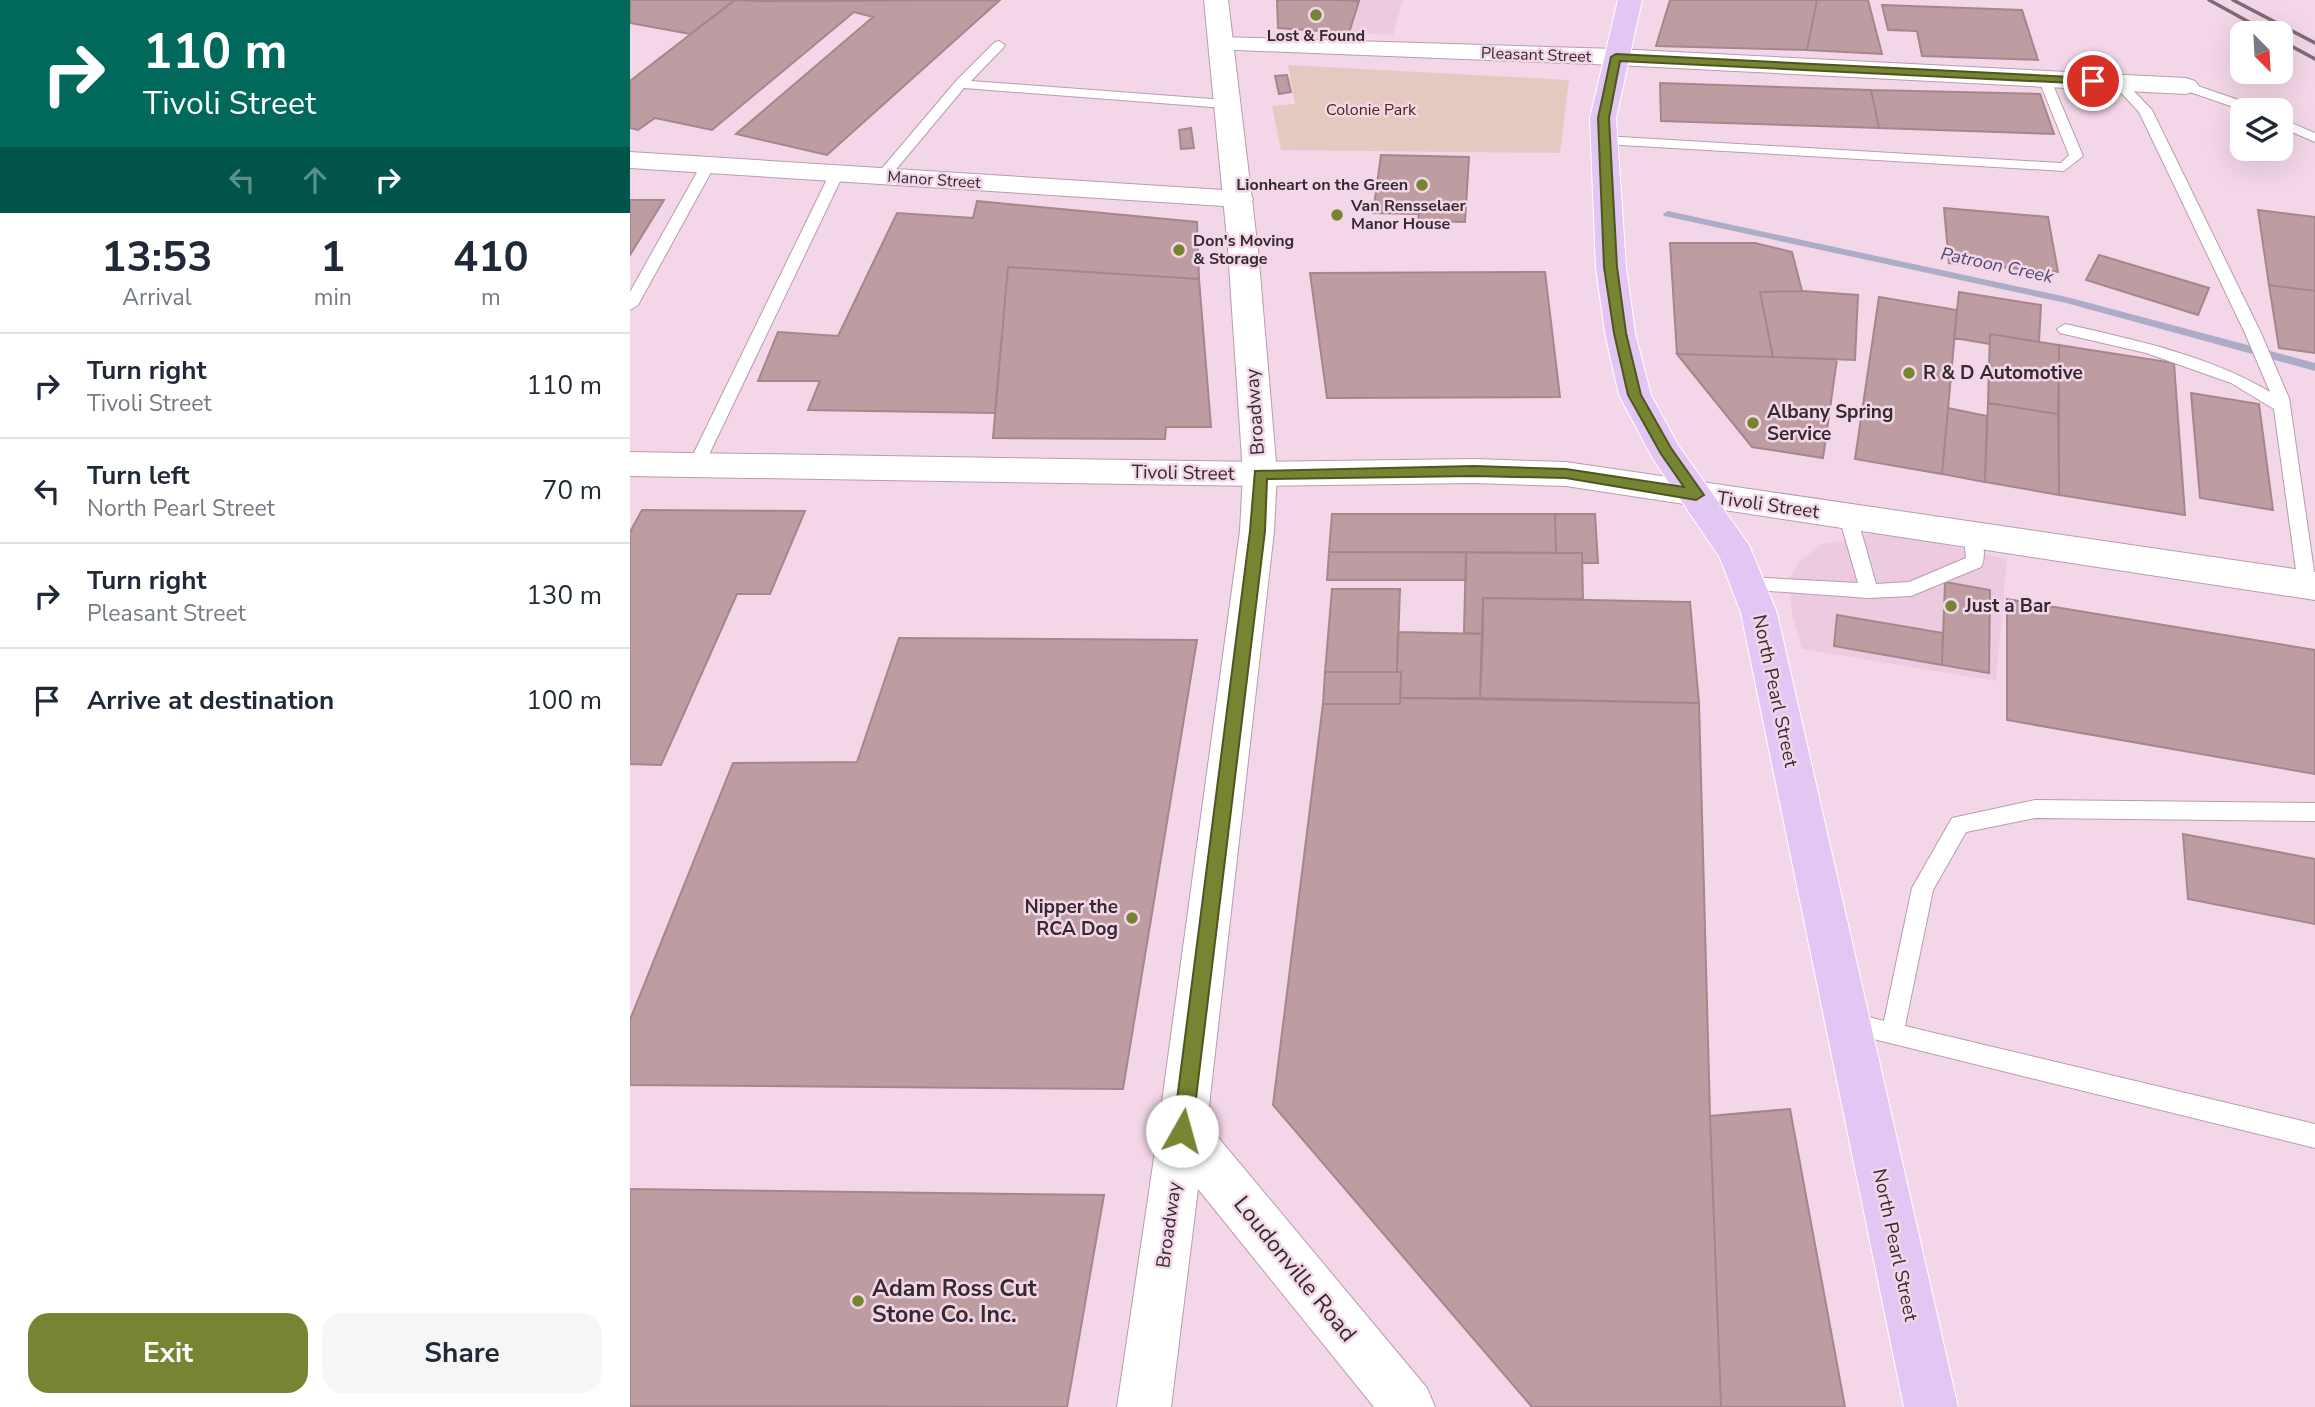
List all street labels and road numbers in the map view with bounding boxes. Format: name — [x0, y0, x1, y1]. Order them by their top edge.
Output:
street label: Pleasant Street — [1480, 42, 1592, 68]
street label: Manor Street — [887, 166, 982, 194]
street label: Broadway — [1239, 368, 1271, 456]
street label: Tivoli Street — [1131, 459, 1235, 487]
street label: Tivoli Street — [1715, 485, 1821, 525]
street label: North Pearl Street — [1746, 612, 1804, 770]
street label: North Pearl Street — [1866, 1166, 1924, 1324]
street label: Broadway — [1150, 1180, 1188, 1270]
street label: Loudonville Road — [1226, 1189, 1364, 1349]

